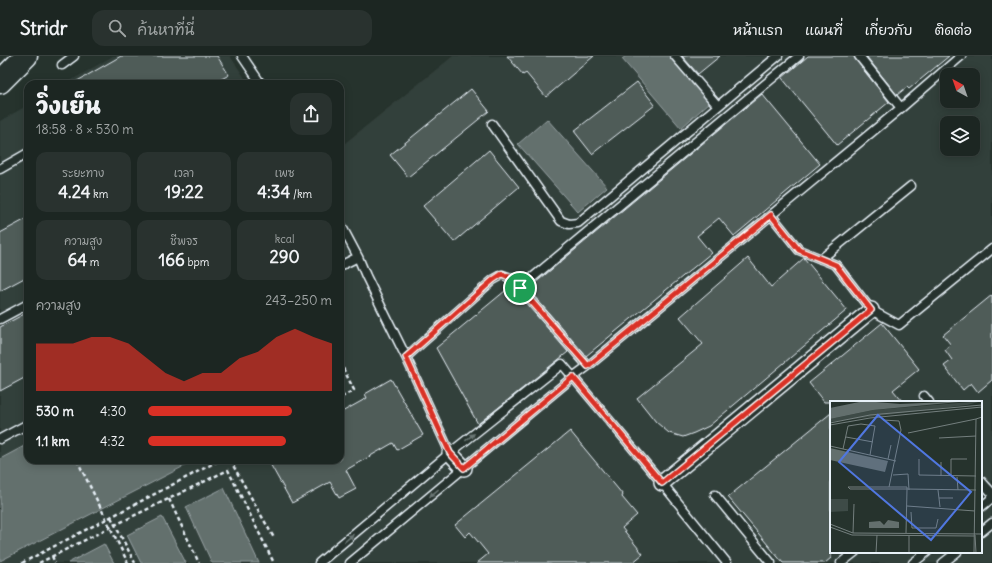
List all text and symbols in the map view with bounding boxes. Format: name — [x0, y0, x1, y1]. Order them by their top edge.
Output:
search box — [92, 10, 372, 46]
text: Stridr — [20, 16, 68, 40]
icon: search — [106, 17, 128, 39]
text: ค้นหาที่นี่ — [138, 20, 195, 39]
text: หน้าแรก — [733, 21, 783, 39]
text: แผนที่ — [805, 21, 843, 39]
text: เกี่ยวกับ — [865, 21, 912, 39]
text: ติดต่อ — [934, 21, 972, 39]
north arrow — [940, 68, 980, 108]
map controls — [940, 68, 980, 156]
text: วิ่งเย็น — [36, 92, 101, 120]
button: share — [290, 93, 332, 135]
button: layers — [940, 116, 980, 156]
text: 18:58 · 8 × 530 m — [36, 121, 134, 138]
text: ระยะทาง — [62, 166, 104, 180]
text: เวลา — [174, 166, 194, 180]
text: เพซ — [275, 166, 294, 180]
text: 4.24 — [58, 181, 91, 203]
text: 19:22 — [164, 181, 203, 203]
text: 4:34 — [257, 181, 290, 203]
text: km — [91, 187, 108, 201]
text: /km — [290, 187, 312, 201]
text: kcal — [275, 232, 295, 246]
text: ความสูง — [64, 234, 102, 248]
text: ชีพจร — [170, 234, 198, 248]
text: 290 — [270, 246, 300, 268]
text: 64 — [67, 249, 87, 271]
text: 166 — [159, 249, 185, 271]
text: m — [87, 255, 99, 269]
text: bpm — [185, 255, 209, 269]
pin — [503, 271, 537, 305]
icon: arrive — [509, 277, 531, 299]
text: 243–250 m — [265, 292, 332, 309]
text: ความสูง — [36, 297, 81, 314]
inset map — [830, 401, 982, 553]
text: 530 m — [36, 403, 74, 420]
text: 4:30 — [100, 403, 126, 420]
text: 1.1 km — [36, 433, 70, 450]
text: 4:32 — [100, 433, 125, 450]
one-way arrow — [465, 433, 476, 441]
one-way arrow — [429, 488, 439, 497]
one-way arrow — [343, 533, 354, 542]

